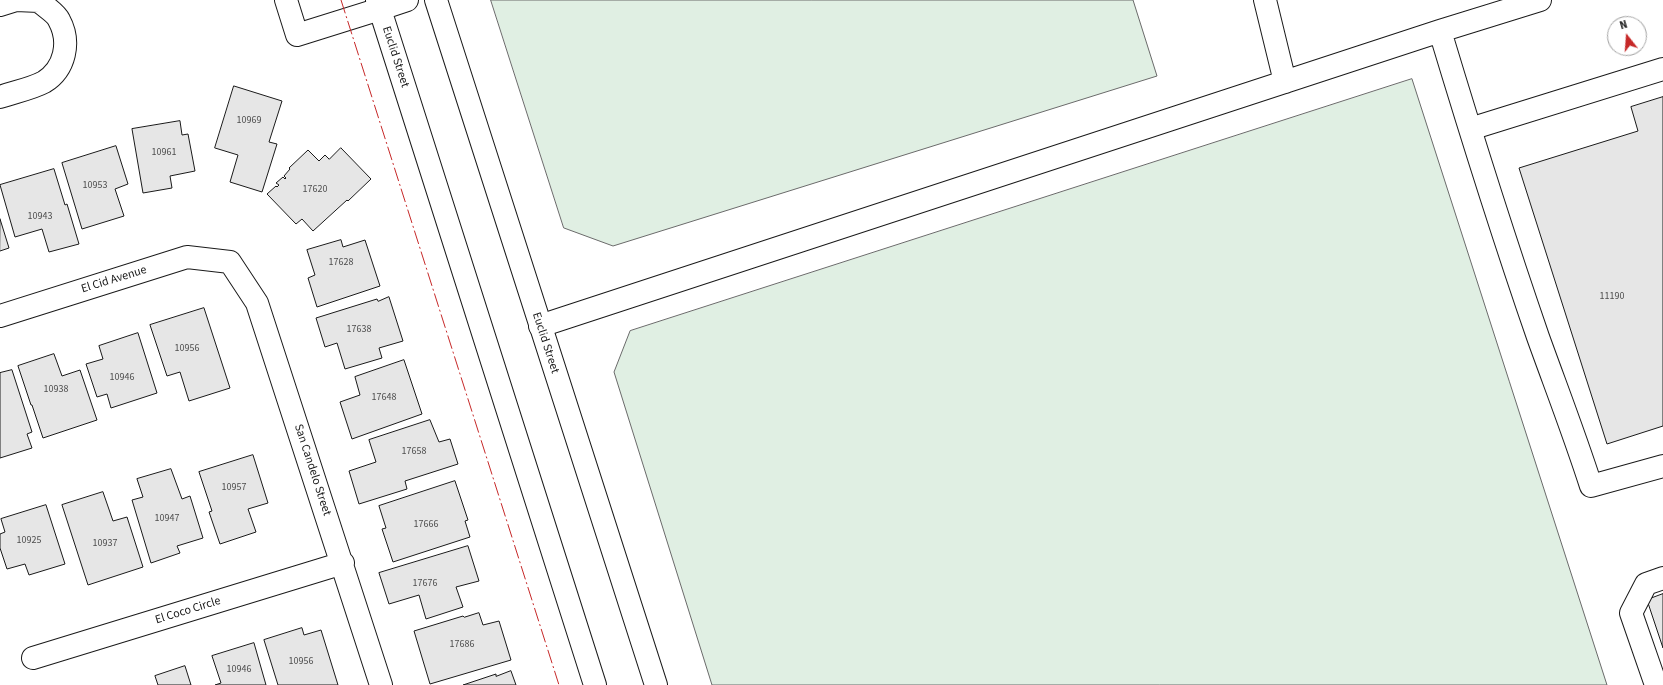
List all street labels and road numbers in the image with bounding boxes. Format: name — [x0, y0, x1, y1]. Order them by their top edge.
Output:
street label: Euclid Street — [378, 25, 412, 89]
street label: El Cid Avenue — [80, 263, 148, 297]
street label: Euclid Street — [528, 311, 562, 375]
street label: San Candelo Street — [290, 422, 334, 518]
street label: El Coco Circle — [154, 594, 222, 628]

